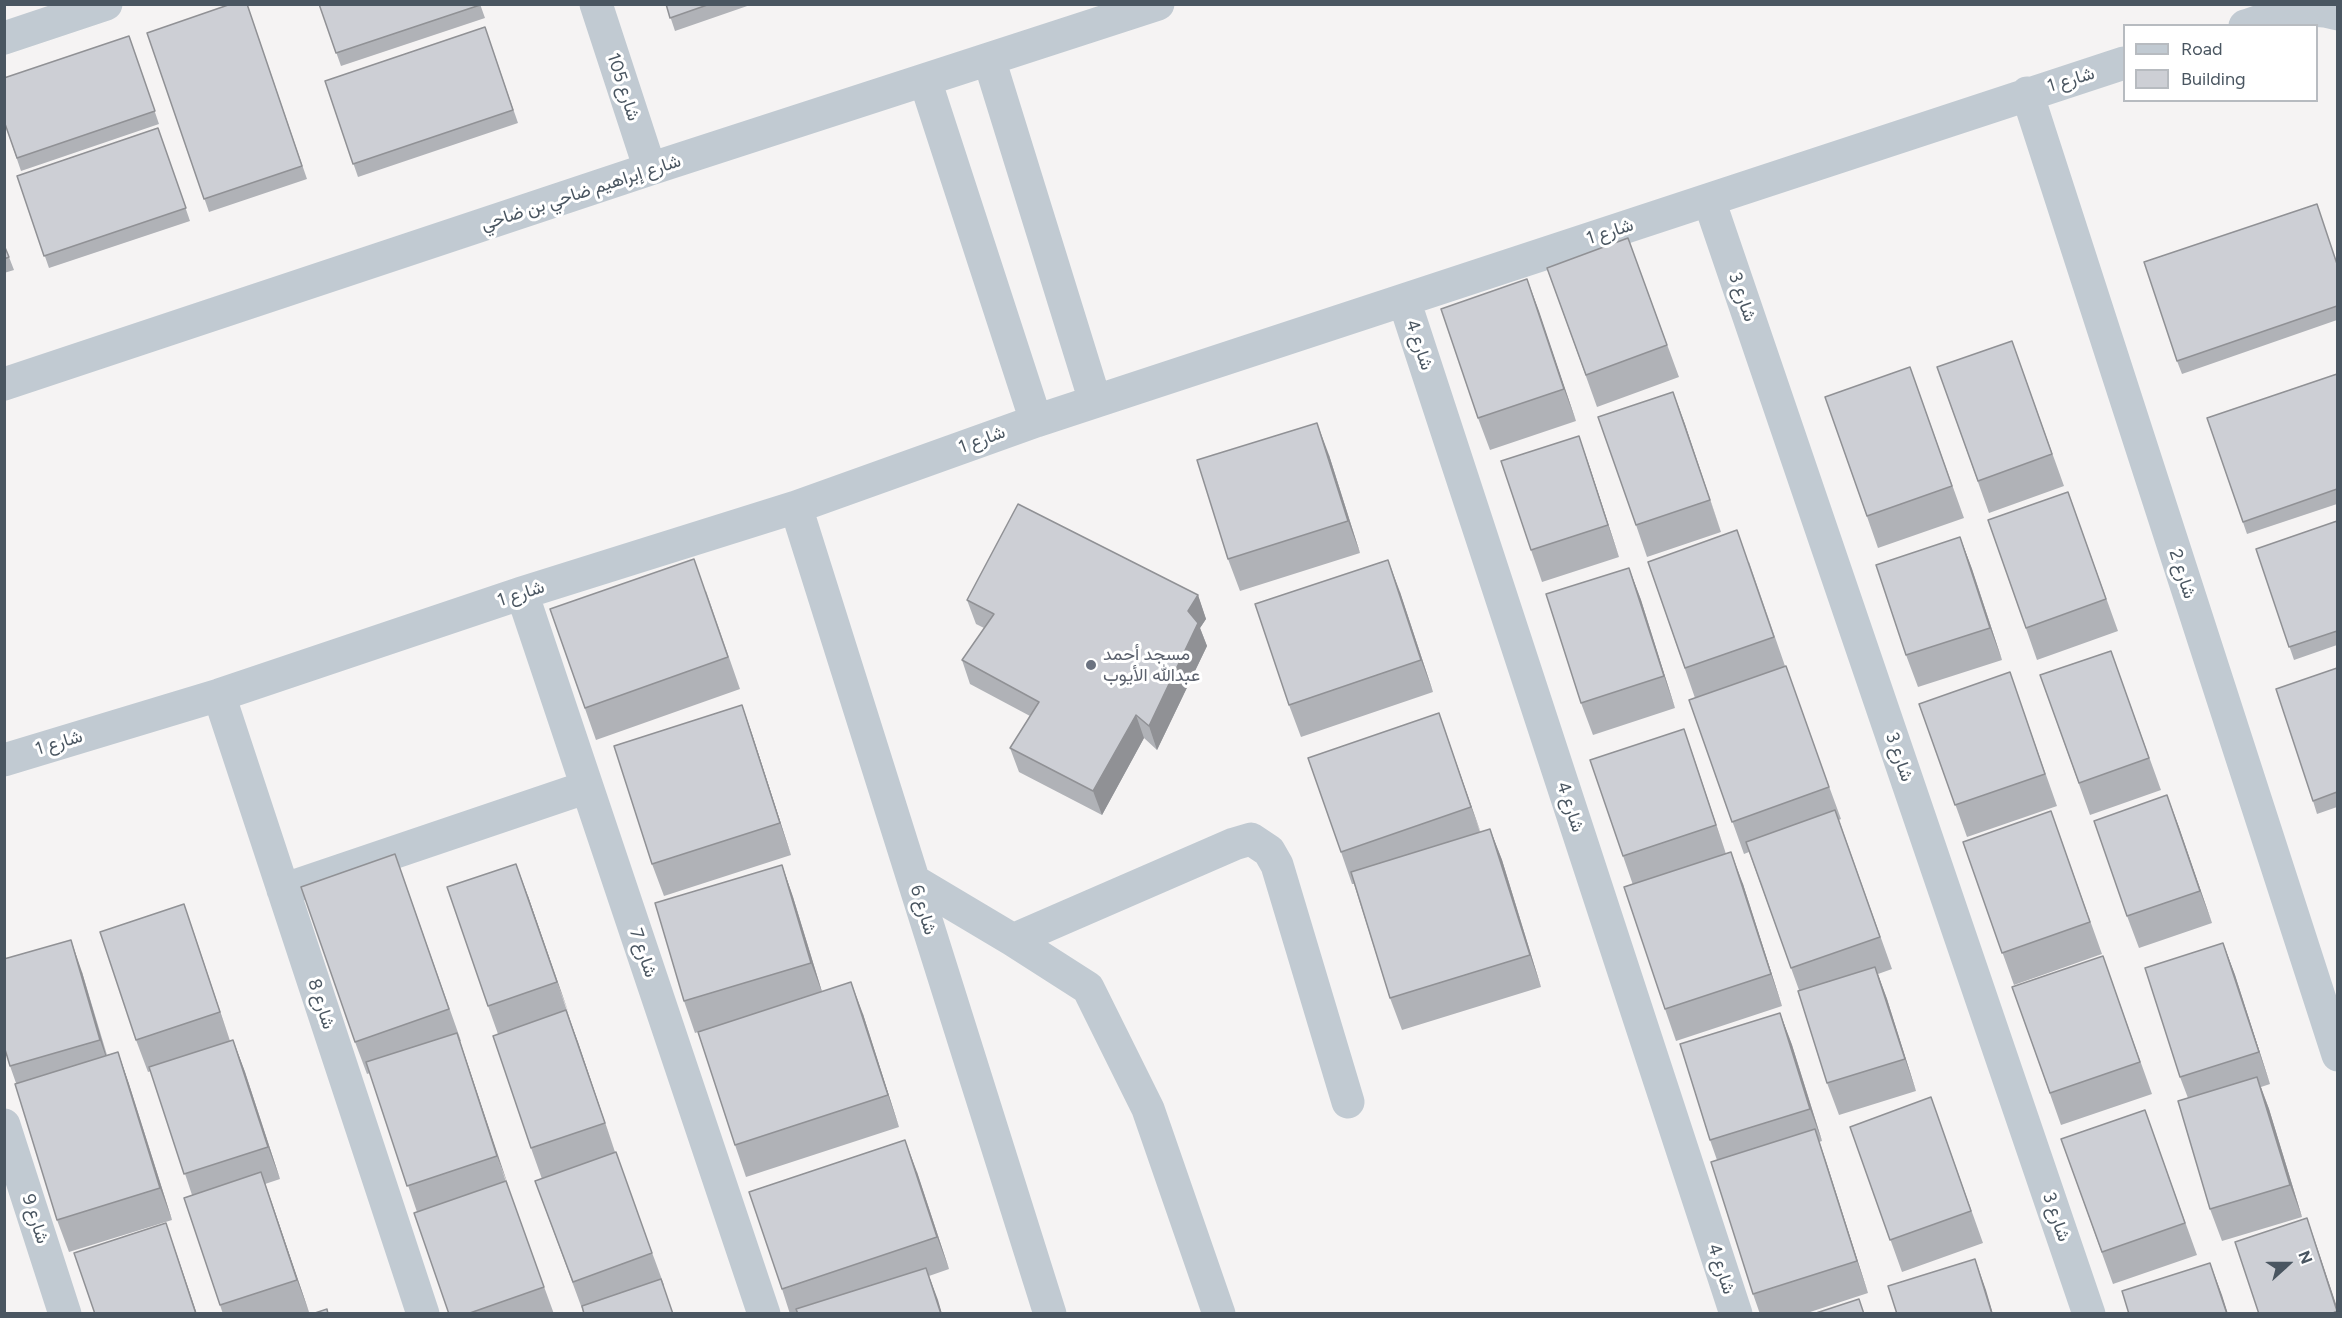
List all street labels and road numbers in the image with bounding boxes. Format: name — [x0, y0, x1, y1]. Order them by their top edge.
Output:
street label: شارع 105 — [602, 50, 644, 124]
street label: شارع 1 — [2045, 63, 2097, 97]
street label: شارع إبراهيم ضاحي بن ضاحي — [478, 150, 684, 236]
street label: شارع 1 — [1584, 214, 1636, 250]
street label: شارع 3 — [1724, 270, 1760, 324]
street label: شارع 4 — [1401, 317, 1437, 373]
street label: شارع 1 — [956, 422, 1008, 458]
street label: شارع 2 — [2164, 547, 2200, 601]
street label: شارع 1 — [495, 576, 547, 612]
street label: شارع 1 — [33, 726, 85, 760]
street label: شارع 3 — [1881, 730, 1917, 784]
street label: شارع 4 — [1552, 779, 1588, 835]
street label: شارع 6 — [905, 883, 941, 937]
street label: شارع 7 — [625, 926, 661, 980]
street label: شارع 8 — [303, 976, 339, 1032]
street label: شارع 3 — [2038, 1190, 2074, 1244]
street label: شارع 9 — [17, 1191, 53, 1247]
street label: شارع 4 — [1703, 1241, 1739, 1297]

